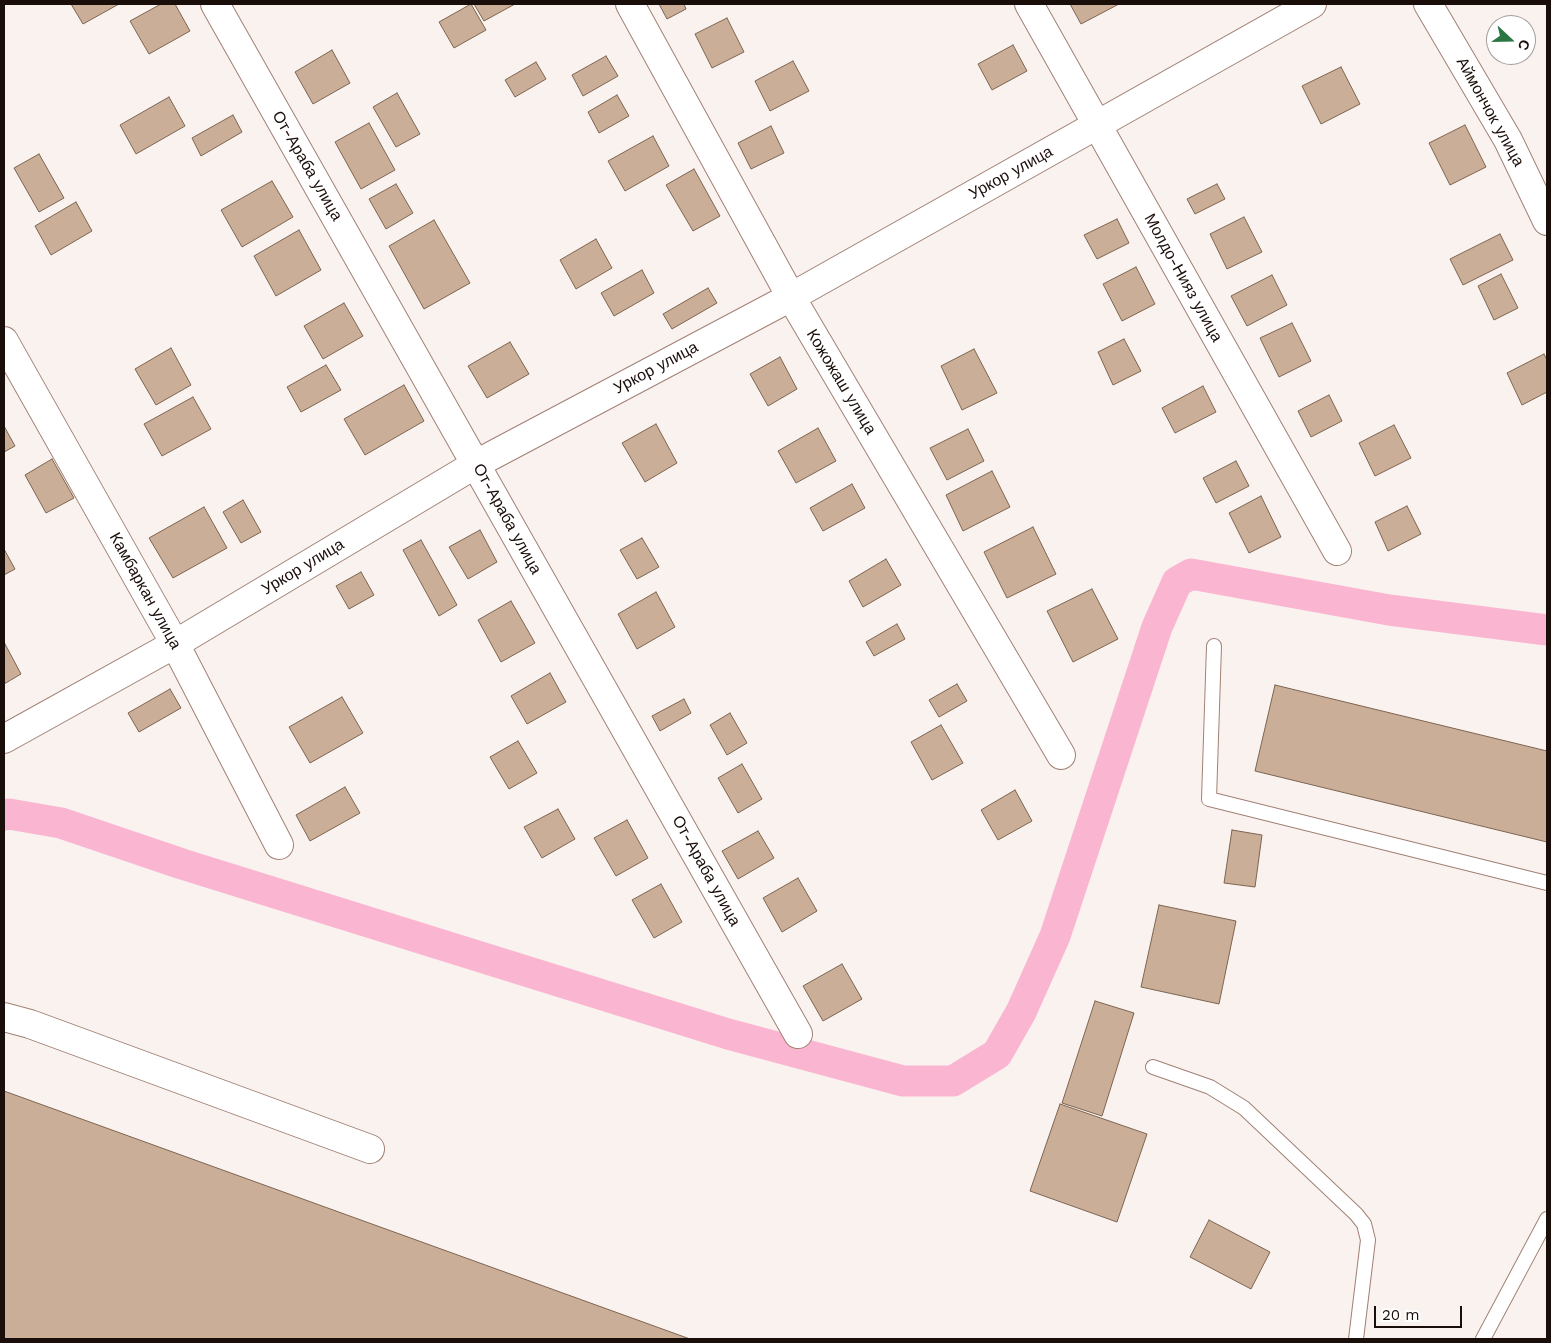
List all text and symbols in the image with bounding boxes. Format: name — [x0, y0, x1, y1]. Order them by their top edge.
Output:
north arrow — [1486, 15, 1536, 65]
text: С — [1515, 37, 1533, 53]
street label: Аймончок улица — [1452, 54, 1528, 170]
street label: От-Араба улица — [268, 108, 346, 224]
street label: Уркор улица — [966, 142, 1056, 204]
street label: Молдо-Нияз улица — [1140, 210, 1226, 346]
street label: Кожожаш улица — [802, 326, 880, 438]
street label: Уркор улица — [611, 338, 701, 398]
street label: От-Араба улица — [469, 460, 545, 578]
street label: Камбаркан улица — [105, 529, 185, 653]
street label: Уркор улица — [258, 535, 348, 599]
street label: От-Араба улица — [668, 812, 744, 930]
scale bar — [1376, 1296, 1464, 1328]
text: 20 m — [1382, 1306, 1420, 1324]

